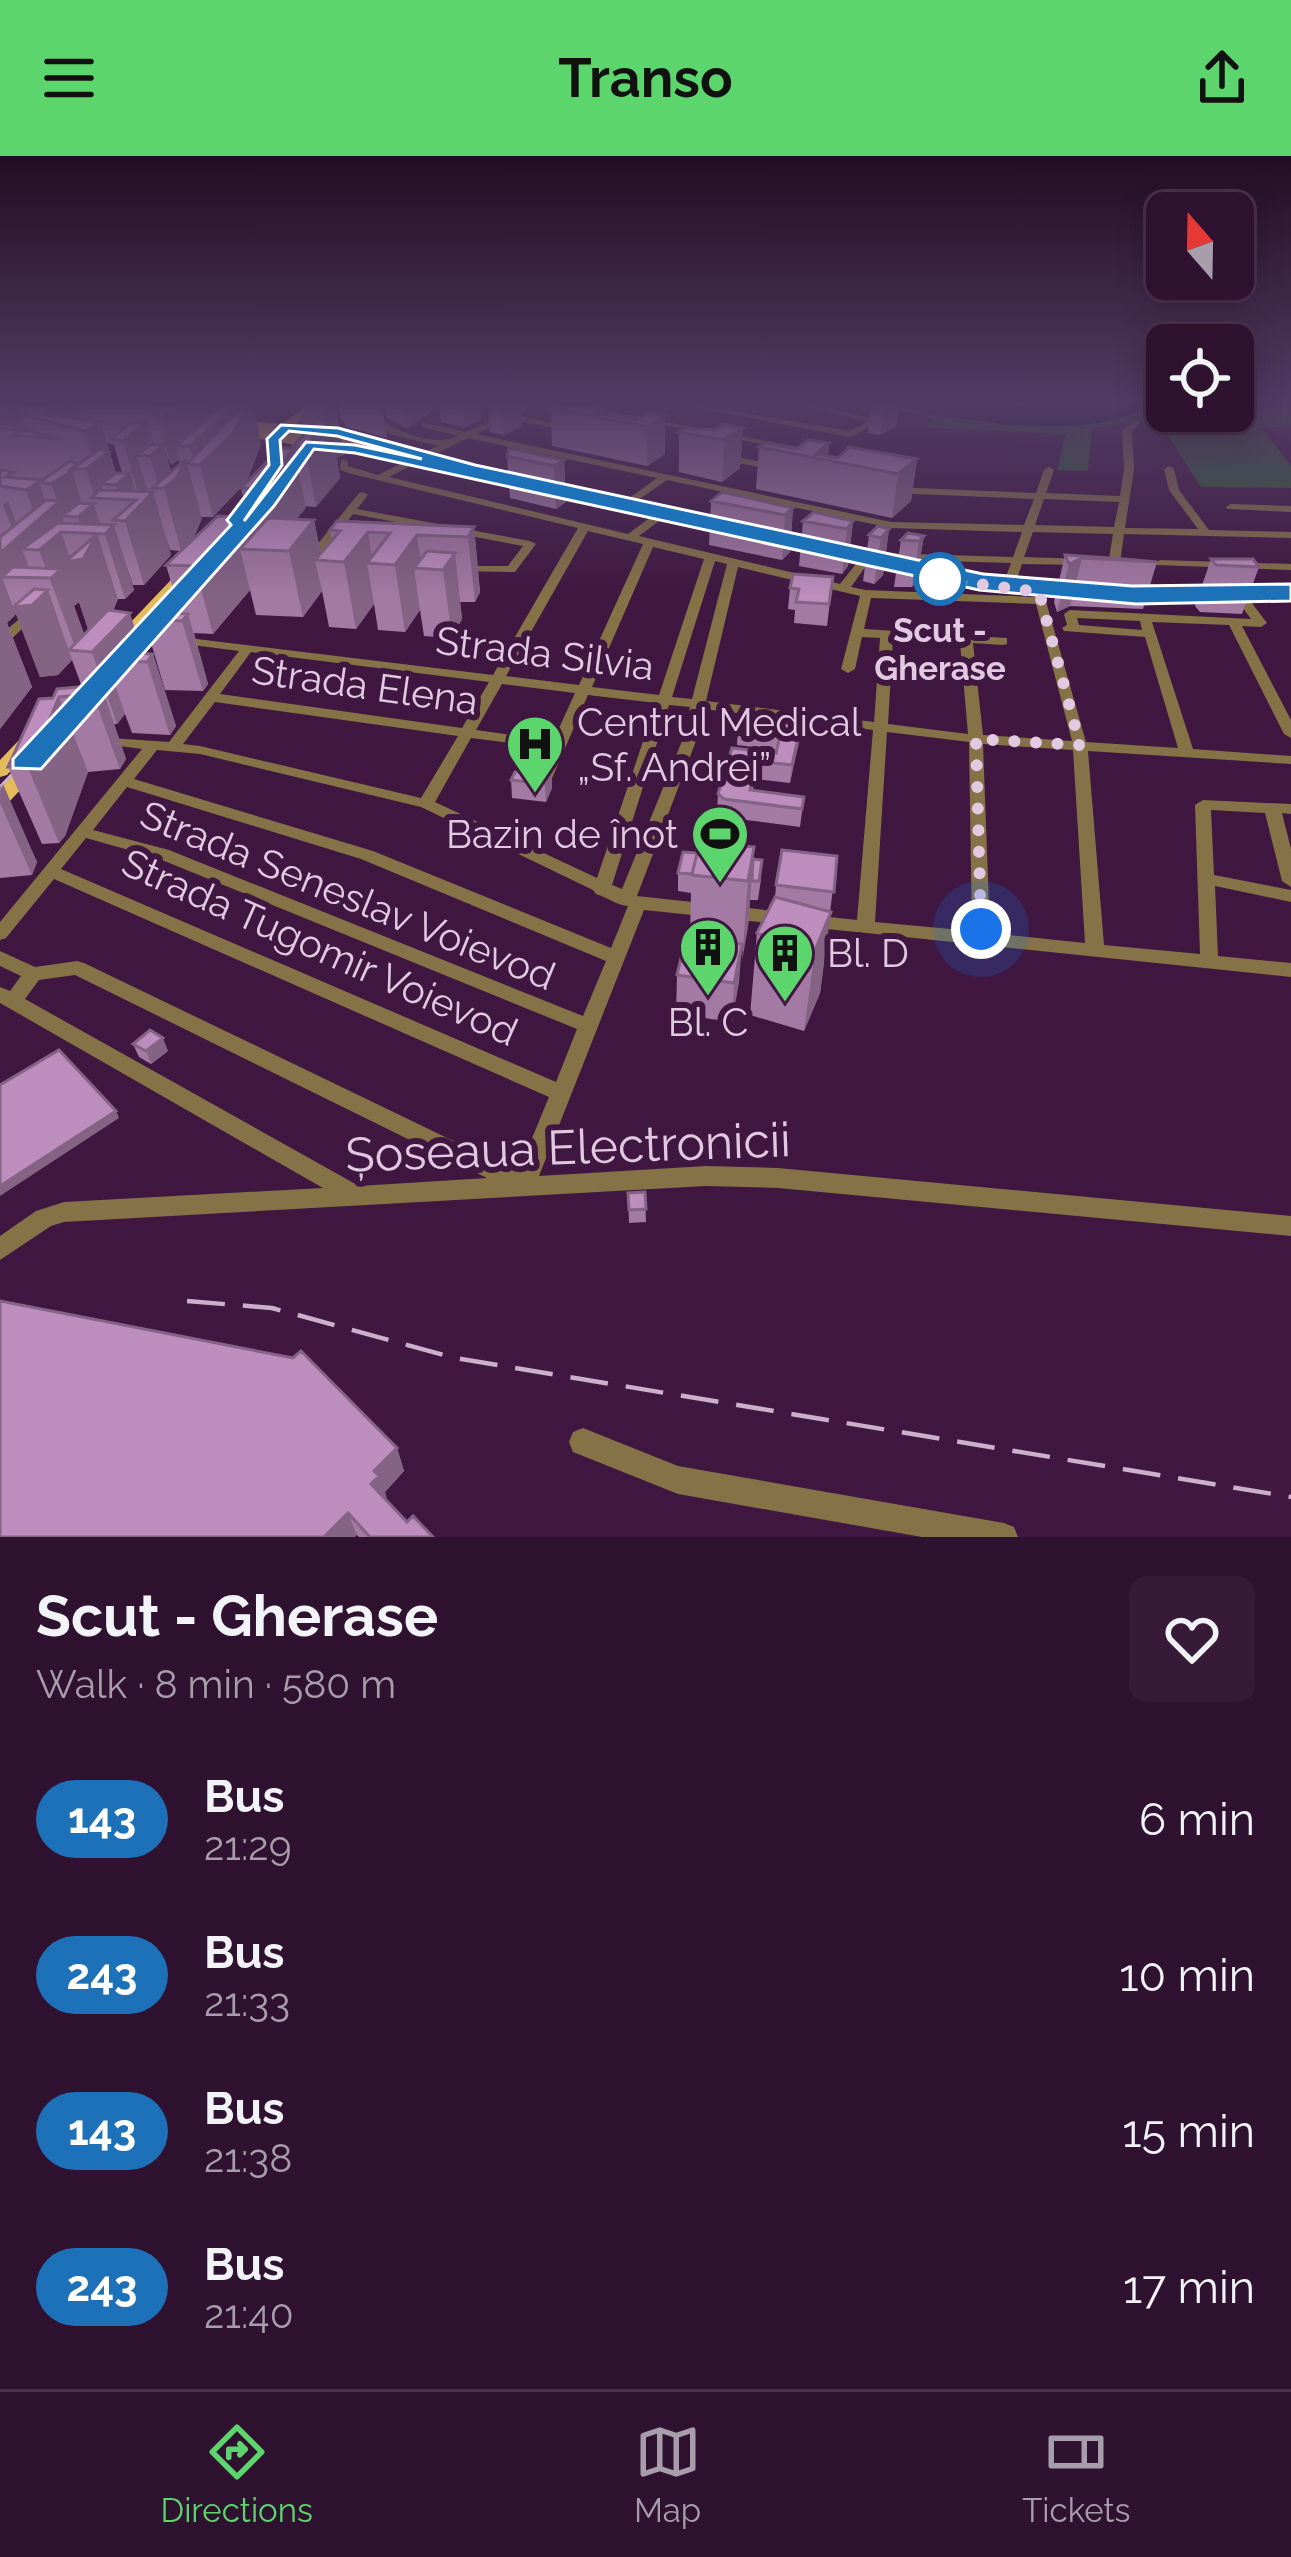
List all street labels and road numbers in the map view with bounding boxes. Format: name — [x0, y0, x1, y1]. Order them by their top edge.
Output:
street label: Strada Silvia — [433, 617, 657, 689]
street label: Strada Elena — [249, 646, 481, 724]
street label: Strada Seneslav Voievod — [134, 791, 562, 999]
street label: Strada Tugomir Voievod — [115, 839, 525, 1055]
street label: Șoseaua Electronicii — [344, 1111, 792, 1183]

